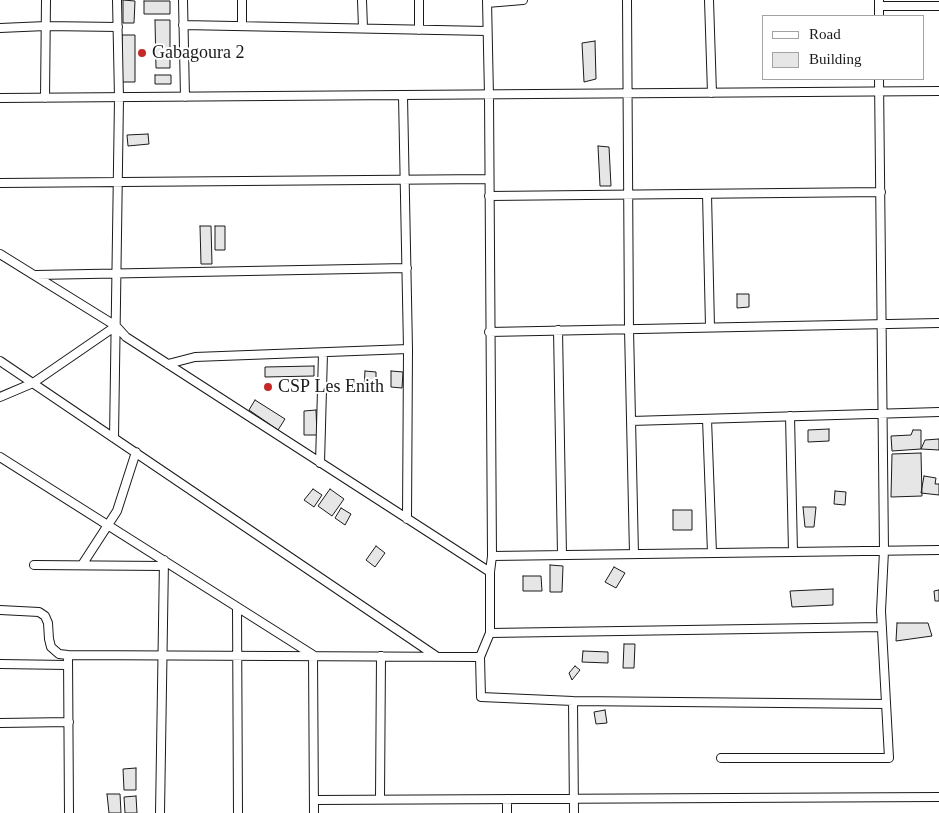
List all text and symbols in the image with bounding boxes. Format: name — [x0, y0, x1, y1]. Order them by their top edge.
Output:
legend — [762, 15, 924, 80]
text: Road — [809, 26, 841, 42]
place label: Gabagoura 2 — [152, 42, 244, 64]
marker: Gabagoura 2 — [136, 47, 148, 59]
text: Building — [809, 51, 862, 67]
place label: CSP Les Enith — [278, 376, 384, 398]
marker: CSP Les Enith — [262, 381, 274, 393]

